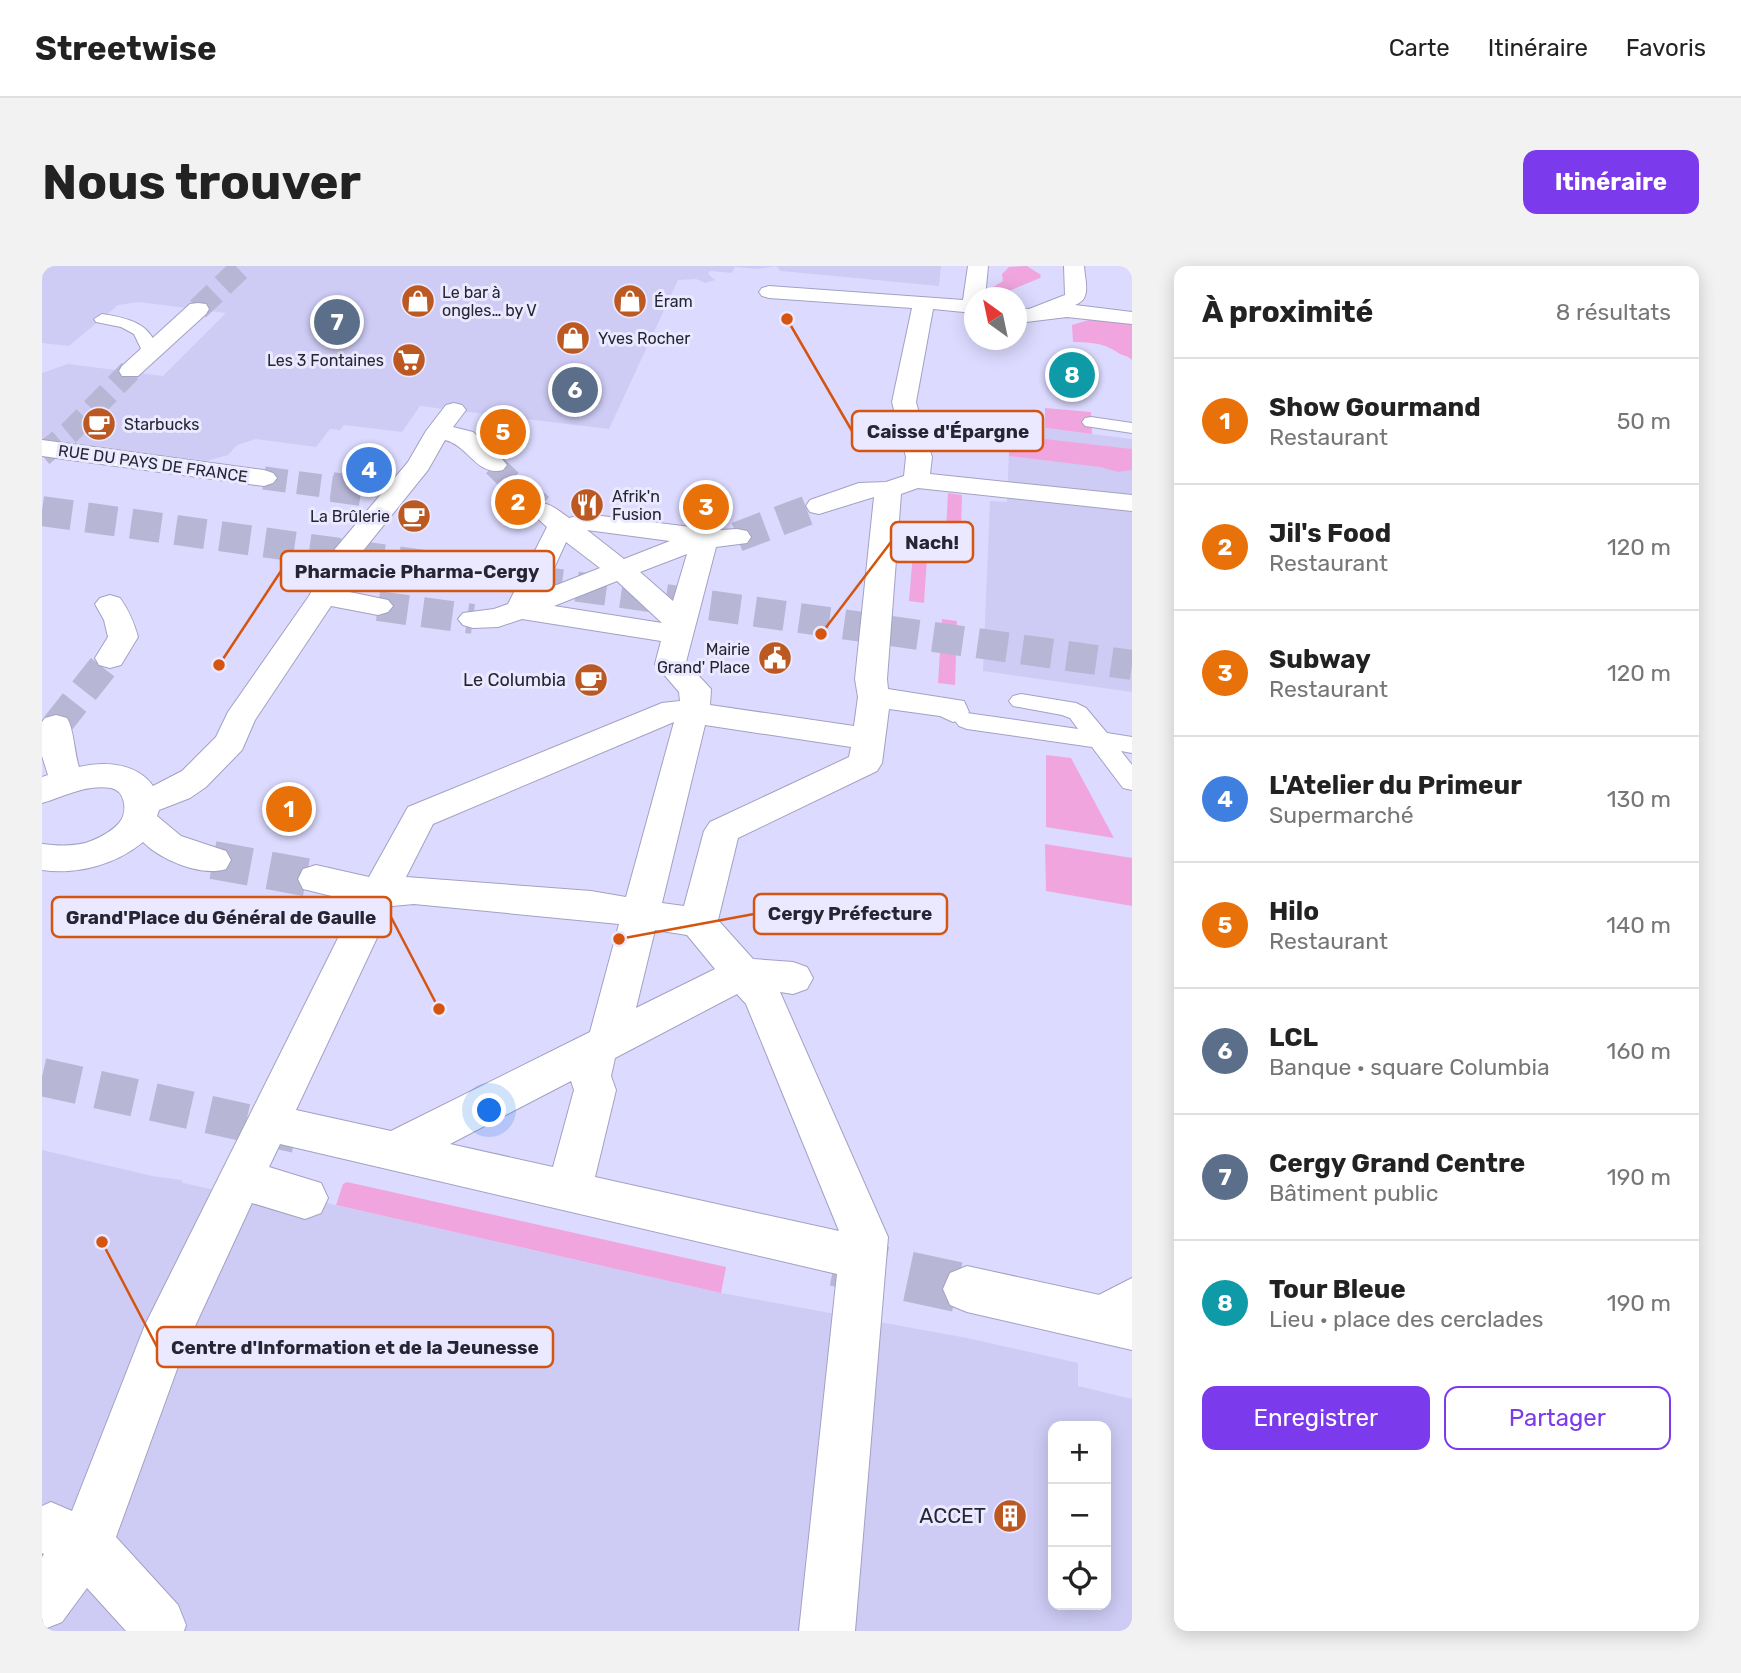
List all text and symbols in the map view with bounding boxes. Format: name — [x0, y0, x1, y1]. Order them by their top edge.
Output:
text: Streetwise — [35, 29, 217, 68]
text: Carte — [1389, 34, 1450, 62]
text: Itinéraire — [1488, 34, 1588, 62]
text: Favoris — [1626, 34, 1706, 62]
button: Itinéraire — [1523, 150, 1699, 214]
text: Nous trouver — [42, 153, 361, 211]
shop icon: Le bar à ongles… by V — [399, 282, 437, 320]
shop icon: Éram — [611, 282, 649, 320]
place label: Le bar à ongles… by V — [442, 283, 537, 320]
north arrow — [964, 287, 1027, 350]
place label: Éram — [654, 292, 693, 311]
text: À proximité — [1202, 294, 1373, 330]
pin: 7 — [314, 296, 360, 348]
text: 8 résultats — [1556, 298, 1671, 326]
shop icon: Yves Rocher — [554, 319, 592, 357]
place label: Yves Rocher — [598, 329, 690, 348]
supermarket icon: Les 3 Fontaines — [390, 341, 428, 379]
pin: 8 — [1049, 349, 1095, 401]
place label: Les 3 Fontaines — [267, 351, 384, 370]
pin: 6 — [552, 364, 598, 416]
text: Show Gourmand — [1269, 392, 1481, 423]
cafe icon: Starbucks — [80, 405, 118, 443]
pin: 5 — [480, 406, 526, 458]
text: 1 — [1219, 407, 1231, 435]
text: 50 m — [1617, 407, 1671, 435]
callout: Caisse d'Épargne — [852, 411, 1043, 451]
place label: Starbucks — [124, 415, 199, 434]
text: Caisse d'Épargne — [867, 420, 1029, 443]
text: Restaurant — [1269, 423, 1388, 451]
street label: RUE DU PAYS DE FRANCE — [57, 441, 249, 486]
pin: 4 — [346, 444, 392, 496]
pin: 2 — [495, 476, 541, 528]
pin: 3 — [683, 481, 729, 533]
restaurant icon: Afrik'n Fusion — [568, 486, 606, 524]
place label: Afrik'n Fusion — [612, 487, 662, 524]
cafe icon: La Brûlerie — [395, 497, 433, 535]
place label: La Brûlerie — [310, 507, 390, 526]
text: Jil's Food — [1269, 518, 1391, 549]
callout: Nach! — [891, 522, 973, 562]
text: Nach! — [905, 531, 959, 554]
text: 2 — [1218, 533, 1232, 561]
text: 120 m — [1607, 533, 1671, 561]
text: Restaurant — [1269, 549, 1388, 577]
callout: Pharmacie Pharma-Cergy — [281, 551, 554, 591]
text: Pharmacie Pharma-Cergy — [295, 560, 540, 583]
public building icon: Mairie Grand' Place — [756, 639, 794, 677]
place label: Mairie Grand' Place — [657, 640, 750, 677]
text: Subway — [1269, 644, 1371, 675]
text: 3 — [1217, 659, 1233, 687]
text: 120 m — [1607, 659, 1671, 687]
cafe icon: Le Columbia — [572, 661, 610, 699]
place label: Le Columbia — [463, 669, 566, 691]
text: Restaurant — [1269, 675, 1388, 703]
text: L'Atelier du Primeur — [1269, 770, 1522, 801]
pin: 1 — [266, 783, 312, 835]
text: 4 — [1217, 785, 1233, 813]
text: 130 m — [1607, 785, 1671, 813]
text: Supermarché — [1269, 801, 1414, 829]
callout: Cergy Préfecture — [754, 894, 947, 934]
text: Hilo — [1269, 896, 1319, 927]
callout: Grand'Place du Général de Gaulle — [52, 897, 391, 937]
text: Cergy Préfecture — [768, 902, 932, 925]
text: Grand'Place du Général de Gaulle — [66, 906, 376, 929]
text: 5 — [1218, 911, 1232, 939]
text: 140 m — [1606, 911, 1671, 939]
text: Restaurant — [1269, 927, 1388, 955]
text: LCL — [1269, 1022, 1318, 1053]
text: 6 — [1218, 1037, 1232, 1065]
text: 160 m — [1607, 1037, 1671, 1065]
text: Banque · square Columbia — [1269, 1053, 1550, 1081]
your location — [472, 1093, 506, 1127]
text: Cergy Grand Centre — [1269, 1148, 1525, 1179]
text: 7 — [1218, 1163, 1232, 1191]
text: 190 m — [1607, 1163, 1671, 1191]
text: Bâtiment public — [1269, 1179, 1438, 1207]
text: Tour Bleue — [1269, 1274, 1406, 1305]
text: 8 — [1217, 1289, 1233, 1317]
text: 190 m — [1607, 1289, 1671, 1317]
text: Lieu · place des cerclades — [1269, 1305, 1544, 1333]
callout: Centre d'Information et de la Jeunesse — [157, 1327, 553, 1367]
text: Centre d'Information et de la Jeunesse — [171, 1336, 539, 1359]
button: Enregistrer — [1202, 1386, 1430, 1450]
button: Partager — [1444, 1386, 1671, 1450]
map controls — [1048, 1421, 1111, 1610]
button: + — [1048, 1421, 1111, 1484]
button: − — [1048, 1484, 1111, 1547]
building icon: ACCET — [991, 1497, 1029, 1535]
place label: ACCET — [919, 1503, 986, 1528]
button: locate — [1048, 1547, 1111, 1610]

